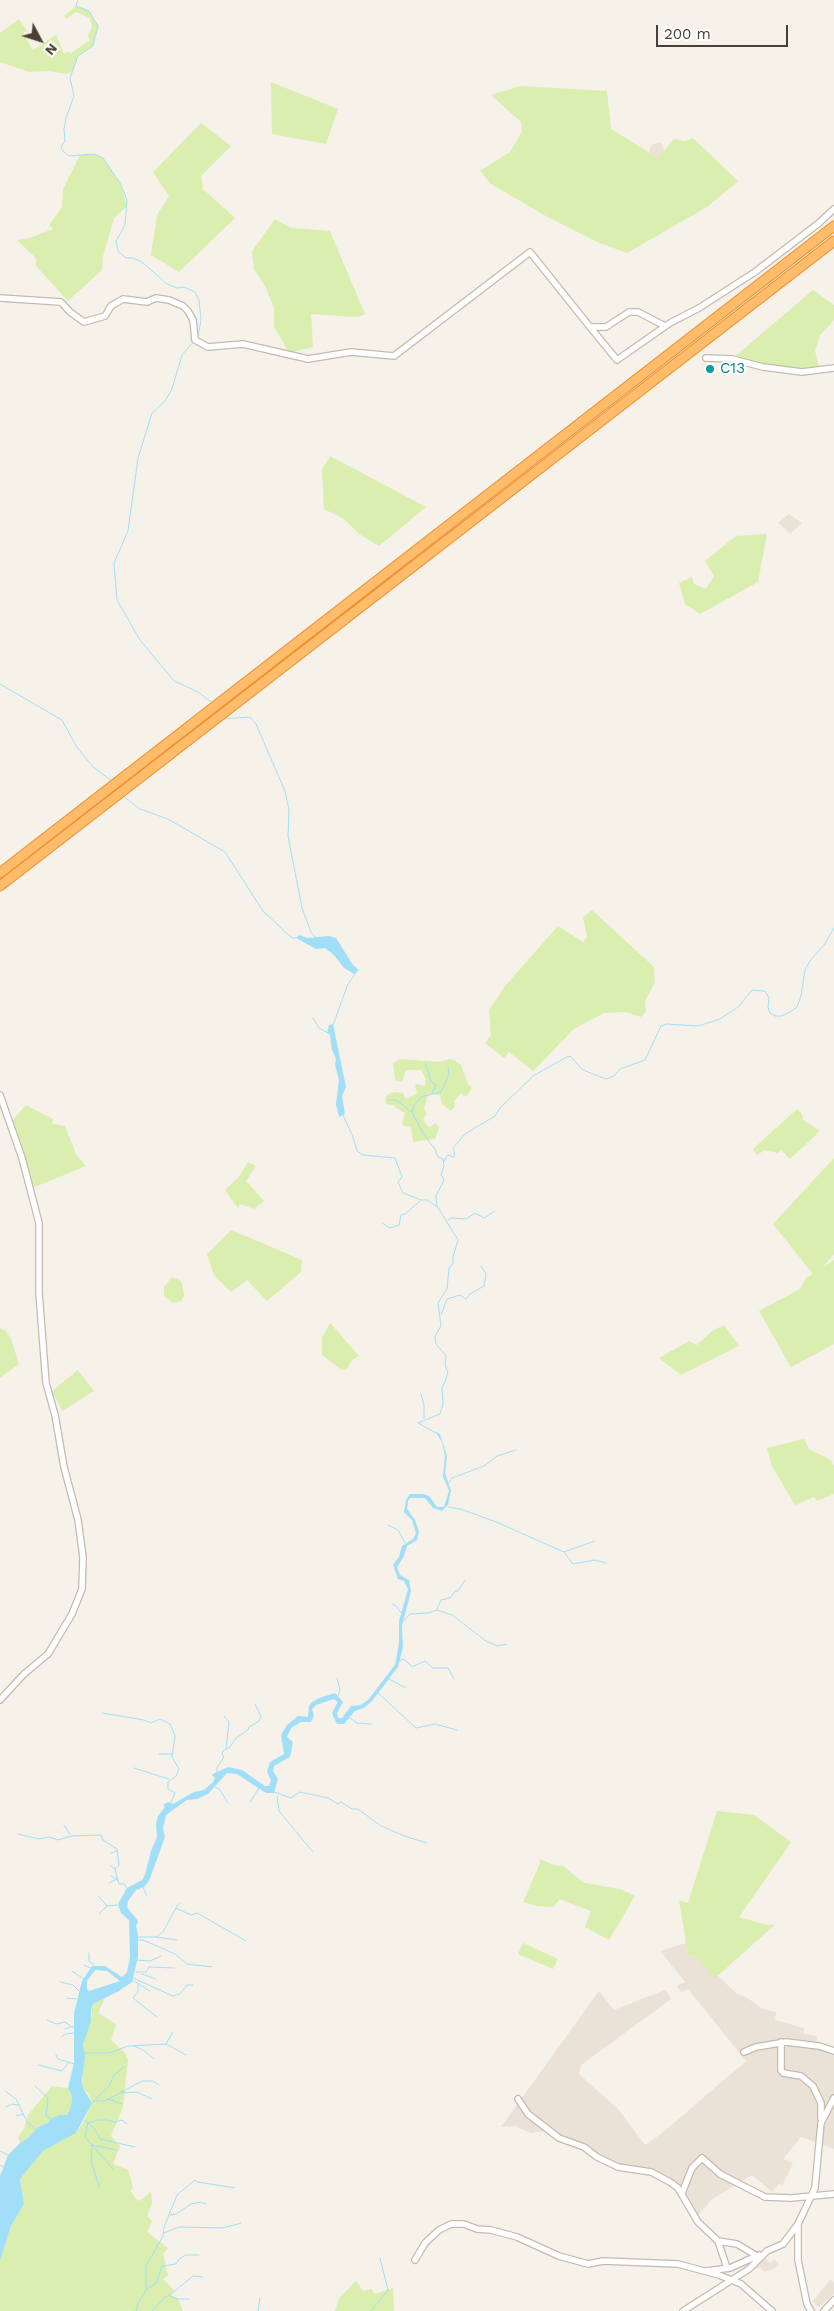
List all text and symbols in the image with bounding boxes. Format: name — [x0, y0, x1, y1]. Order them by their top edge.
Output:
north arrow — [15, 15, 65, 65]
scale bar — [659, 15, 792, 47]
text: 200 m — [664, 25, 711, 43]
text: N — [42, 41, 61, 59]
place label: C13 — [720, 360, 745, 378]
marker: C13 — [704, 363, 716, 375]

